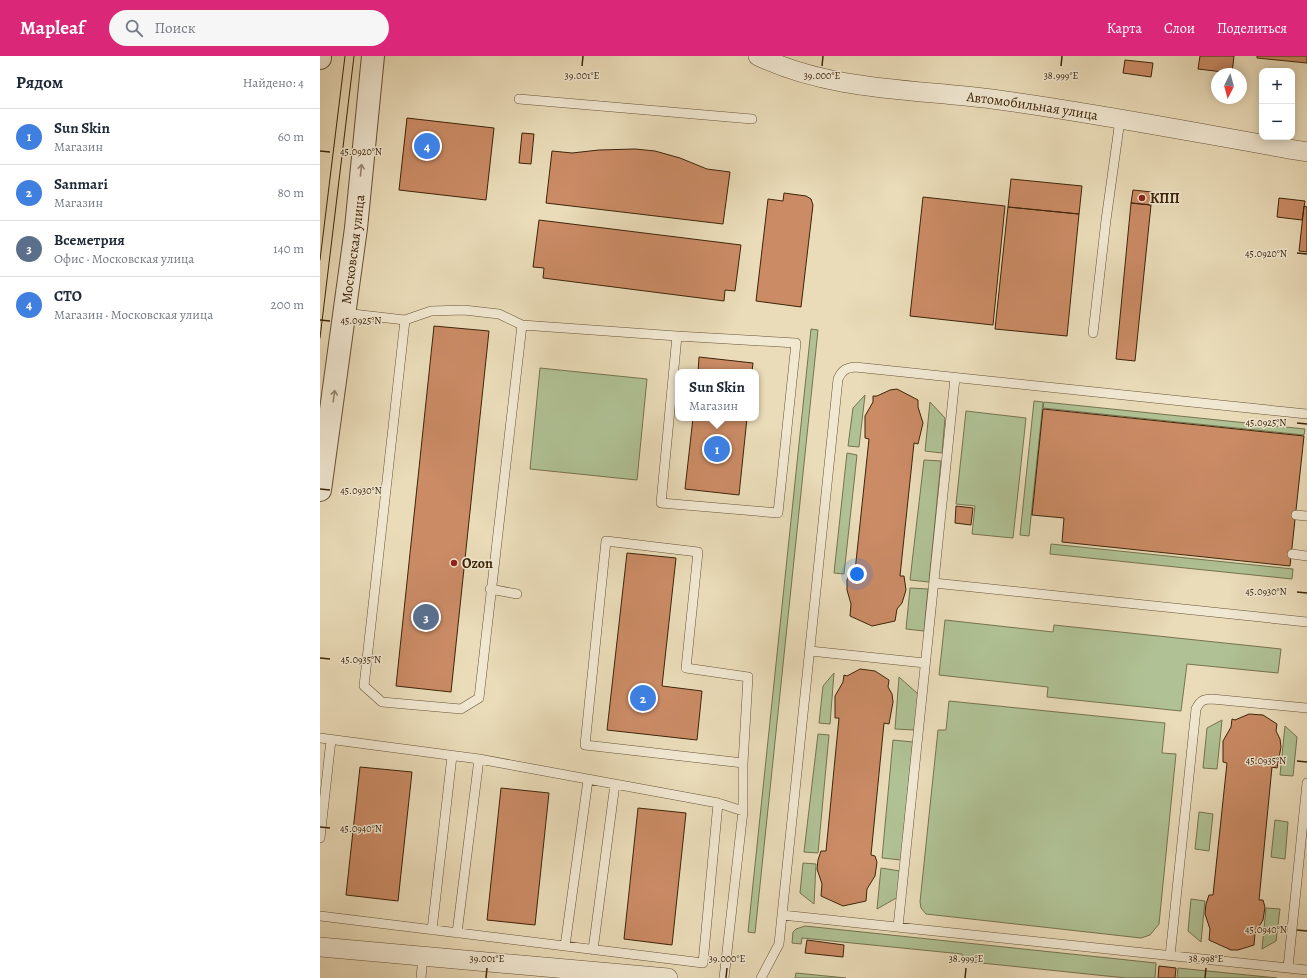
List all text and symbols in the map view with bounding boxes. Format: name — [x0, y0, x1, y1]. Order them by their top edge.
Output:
search box — [109, 10, 389, 46]
text: Mapleaf — [20, 15, 85, 41]
icon: search — [123, 17, 145, 39]
text: Поиск — [155, 18, 196, 38]
text: Карта — [1107, 19, 1142, 38]
text: Слои — [1164, 19, 1195, 38]
text: Поделиться — [1217, 19, 1287, 38]
north arrow — [1211, 68, 1247, 104]
map controls — [1259, 68, 1295, 140]
button: + — [1259, 68, 1295, 104]
text: 39.001°E — [565, 69, 599, 82]
text: 39.000°E — [804, 69, 840, 82]
text: 38.999°E — [1044, 69, 1078, 82]
text: Рядом — [16, 71, 63, 94]
text: Найдено: 4 — [243, 74, 304, 91]
street label: Автомобильная улица — [965, 87, 1100, 125]
button: − — [1259, 104, 1295, 140]
text: Sun Skin — [54, 118, 110, 138]
text: 1 — [27, 128, 31, 145]
text: 60 m — [278, 128, 304, 145]
pin: 4 — [414, 131, 440, 161]
text: Магазин — [54, 138, 103, 155]
text: 45.0920°N — [340, 145, 382, 158]
one-way arrow — [358, 164, 365, 177]
text: Sanmari — [54, 174, 108, 194]
text: 2 — [26, 184, 32, 201]
text: 80 m — [277, 184, 304, 201]
place label: КПП — [1150, 189, 1180, 208]
street label: Московская улица — [336, 193, 369, 305]
marker: КПП — [1137, 193, 1147, 203]
text: Магазин — [54, 194, 103, 211]
text: Всеметрия — [54, 230, 125, 250]
text: 3 — [26, 240, 32, 257]
text: 140 m — [273, 240, 304, 257]
text: 45.0920°N — [1245, 247, 1287, 260]
text: Офис · Московская улица — [54, 250, 194, 267]
text: СТО — [54, 286, 82, 306]
text: 4 — [26, 296, 32, 313]
text: 200 m — [271, 296, 304, 313]
text: Магазин · Московская улица — [54, 306, 213, 323]
text: 45.0925°N — [340, 314, 382, 327]
popup — [675, 369, 759, 421]
text: Sun Skin — [689, 377, 745, 397]
one-way arrow — [330, 390, 338, 403]
text: Магазин — [689, 397, 738, 414]
text: 45.0925°N — [1245, 416, 1287, 429]
pin: 1 — [704, 434, 730, 464]
text: 45.0930°N — [340, 484, 382, 497]
place label: Ozon — [462, 554, 493, 573]
marker: Ozon — [449, 558, 459, 568]
your location — [847, 564, 867, 584]
text: 45.0930°N — [1245, 585, 1287, 598]
pin: 3 — [413, 602, 439, 632]
text: 45.0935°N — [341, 653, 381, 666]
pin: 2 — [630, 683, 656, 713]
text: 45.0935°N — [1246, 754, 1286, 767]
text: 45.0940°N — [340, 822, 382, 835]
text: 45.0940°N — [1245, 923, 1287, 936]
text: 39.001°E — [470, 952, 504, 965]
text: 39.000°E — [709, 952, 745, 965]
text: 38.999°E — [949, 952, 983, 965]
text: 38.998°E — [1189, 952, 1224, 965]

